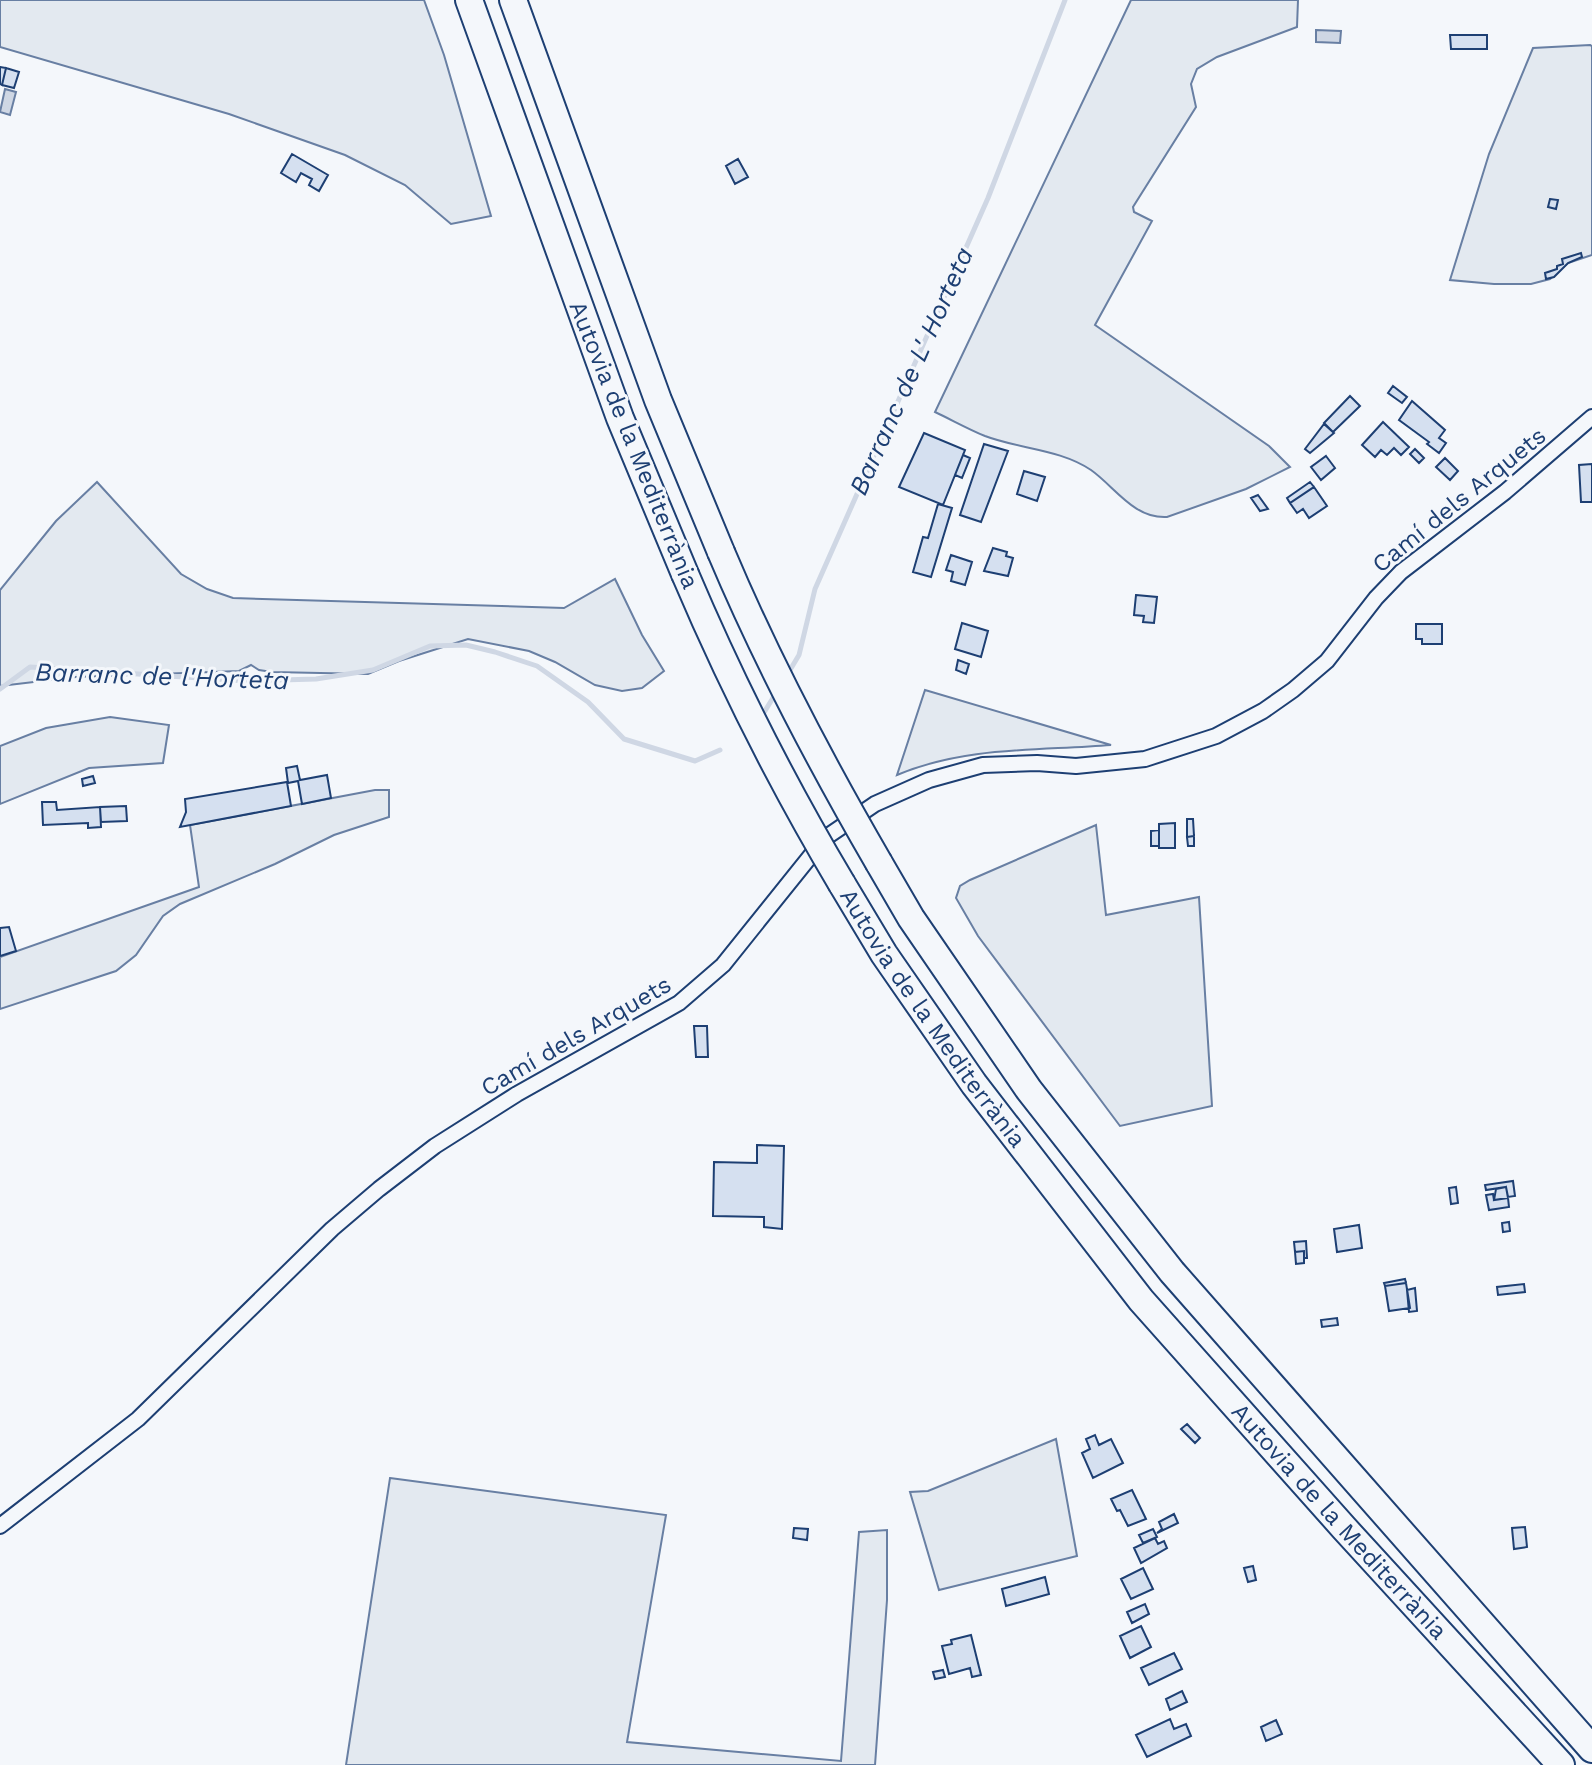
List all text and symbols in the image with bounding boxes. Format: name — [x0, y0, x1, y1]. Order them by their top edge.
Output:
water label: Barranc de L' Horteta — [843, 243, 979, 499]
street label: Autovia de la Mediterrània — [563, 297, 705, 593]
street label: Camí dels Arquets — [1367, 421, 1551, 579]
water label: Barranc de l'Horteta — [35, 657, 289, 695]
street label: Autovia de la Mediterrània — [834, 884, 1032, 1153]
street label: Camí dels Arquets — [476, 970, 676, 1102]
street label: Autovia de la Mediterrània — [1226, 1398, 1453, 1645]

